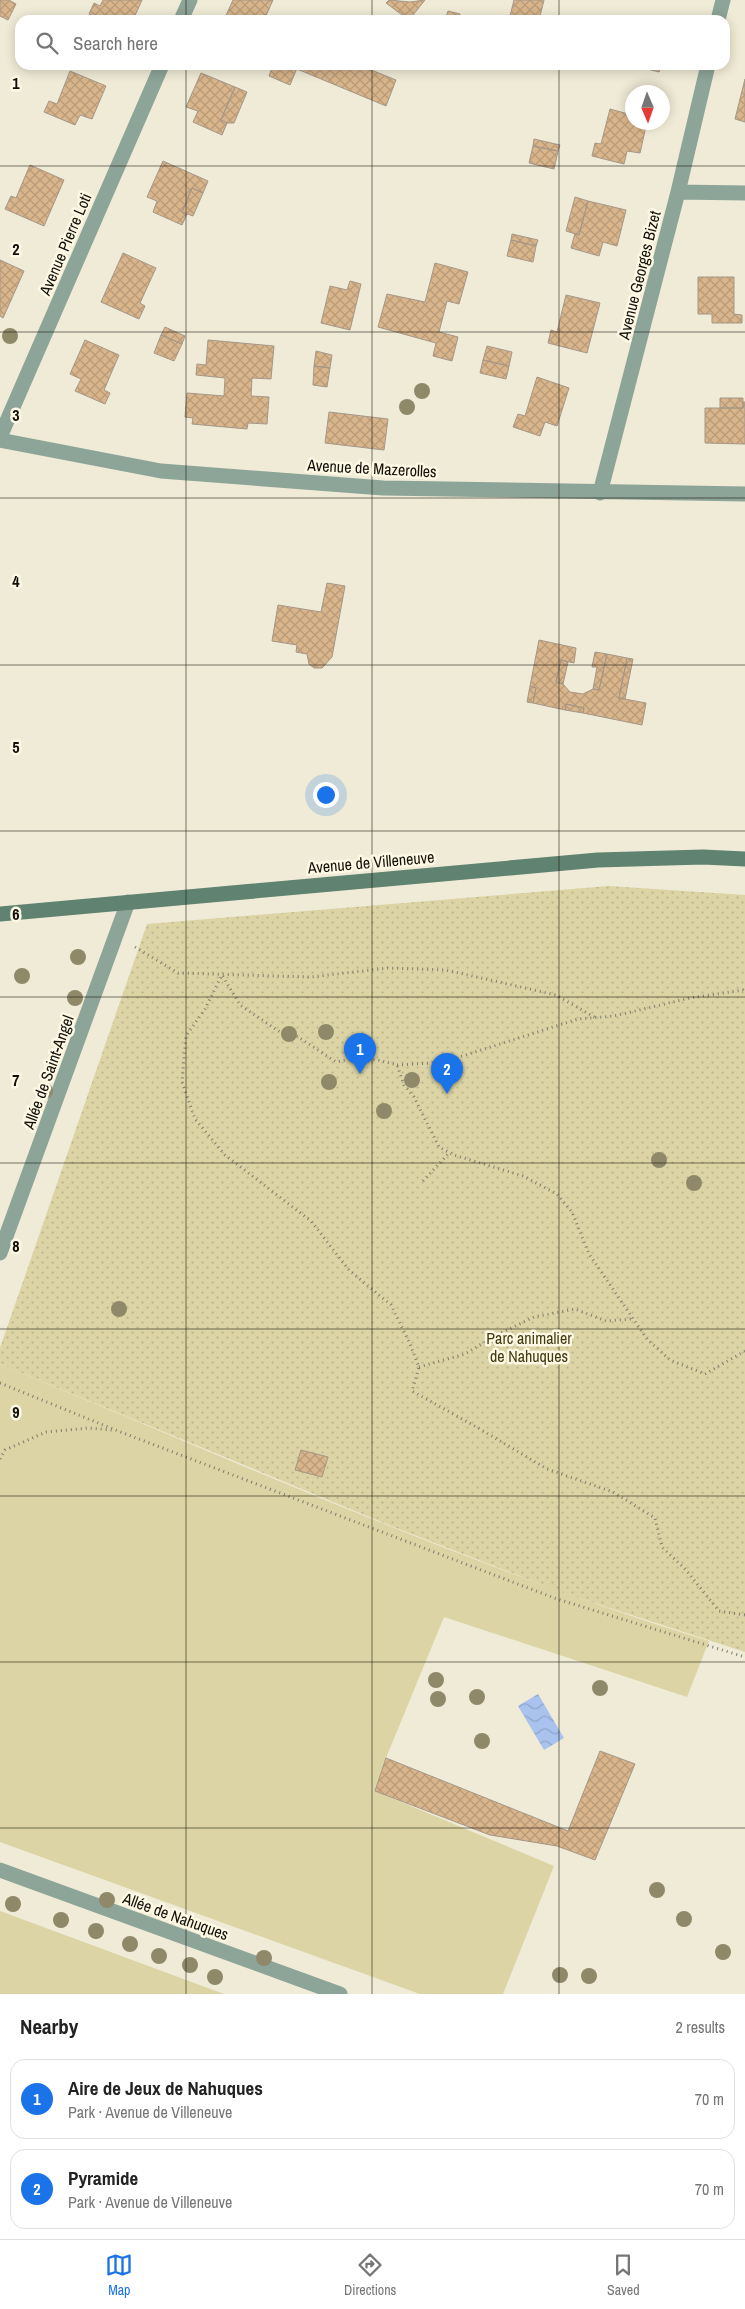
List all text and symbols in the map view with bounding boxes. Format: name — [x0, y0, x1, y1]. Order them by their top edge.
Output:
search box — [15, 15, 730, 70]
icon: search — [33, 29, 61, 57]
text: Search here — [73, 30, 158, 56]
text: 1 — [12, 72, 20, 94]
north arrow — [625, 85, 670, 130]
street label: Avenue Pierre Loti — [33, 189, 96, 299]
street label: Avenue Georges Bizet — [612, 208, 666, 343]
text: 2 — [12, 238, 20, 260]
text: 3 — [12, 404, 20, 426]
street label: Avenue de Mazerolles — [306, 454, 437, 482]
text: 4 — [12, 570, 20, 592]
text: 5 — [12, 736, 20, 758]
your location — [313, 782, 339, 808]
street label: Avenue de Villeneuve — [306, 845, 435, 879]
text: 6 — [12, 903, 20, 925]
street label: Allée de Saint-Angel — [17, 1012, 79, 1133]
pin: 1 — [344, 1033, 376, 1074]
pin: 2 — [431, 1053, 463, 1094]
text: 7 — [12, 1069, 20, 1091]
text: 8 — [12, 1235, 20, 1257]
park label: Parc animalier de Nahuques — [486, 1327, 572, 1367]
text: 9 — [12, 1401, 20, 1423]
street label: Allée de Nahuques — [119, 1886, 232, 1945]
text: Nearby — [20, 2012, 78, 2041]
text: 2 results — [675, 2016, 725, 2038]
text: Aire de Jeux de Nahuques — [68, 2075, 263, 2101]
text: 1 — [33, 2088, 41, 2110]
text: 70 m — [695, 2088, 724, 2110]
text: Park · Avenue de Villeneuve — [68, 2101, 232, 2123]
text: Pyramide — [68, 2165, 138, 2191]
text: 2 — [33, 2178, 41, 2200]
text: 70 m — [695, 2178, 724, 2200]
text: Park · Avenue de Villeneuve — [68, 2191, 232, 2213]
tab: Map — [105, 2251, 133, 2299]
tab: Directions — [344, 2251, 396, 2299]
tab: Saved — [607, 2251, 640, 2299]

